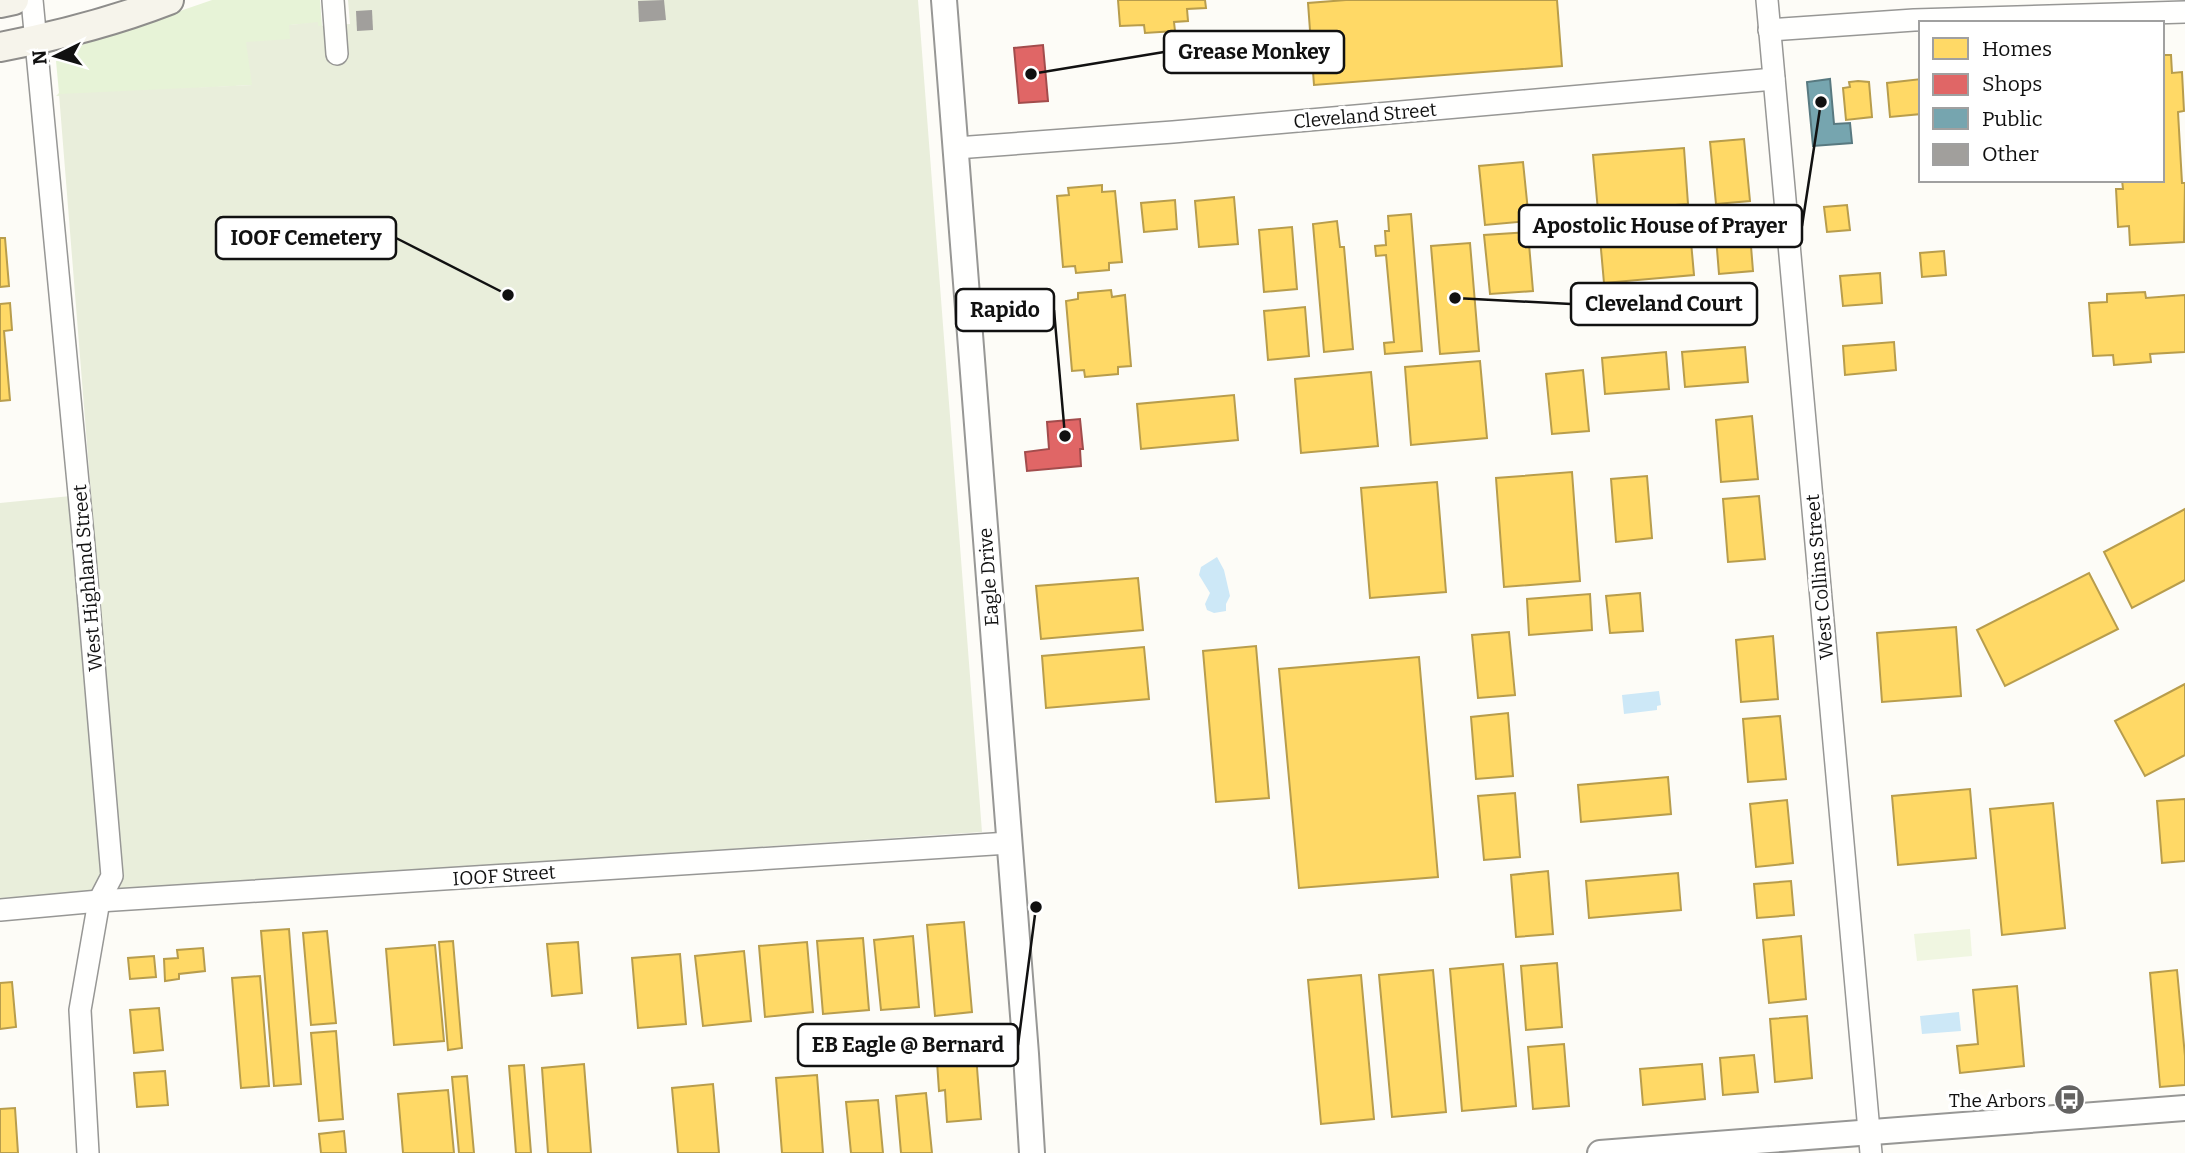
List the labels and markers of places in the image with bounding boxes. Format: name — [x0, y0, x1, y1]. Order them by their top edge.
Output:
callout: Grease Monkey — [1164, 31, 1344, 73]
callout: Apostolic House of Prayer — [1519, 205, 1802, 247]
callout: IOOF Cemetery — [216, 217, 396, 259]
callout: Cleveland Court — [1571, 283, 1757, 325]
callout: Rapido — [956, 289, 1054, 331]
callout: EB Eagle @ Bernard — [798, 1024, 1018, 1066]
bus stop icon: The Arbors — [2052, 1083, 2086, 1117]
place label: The Arbors — [1949, 1089, 2046, 1112]

